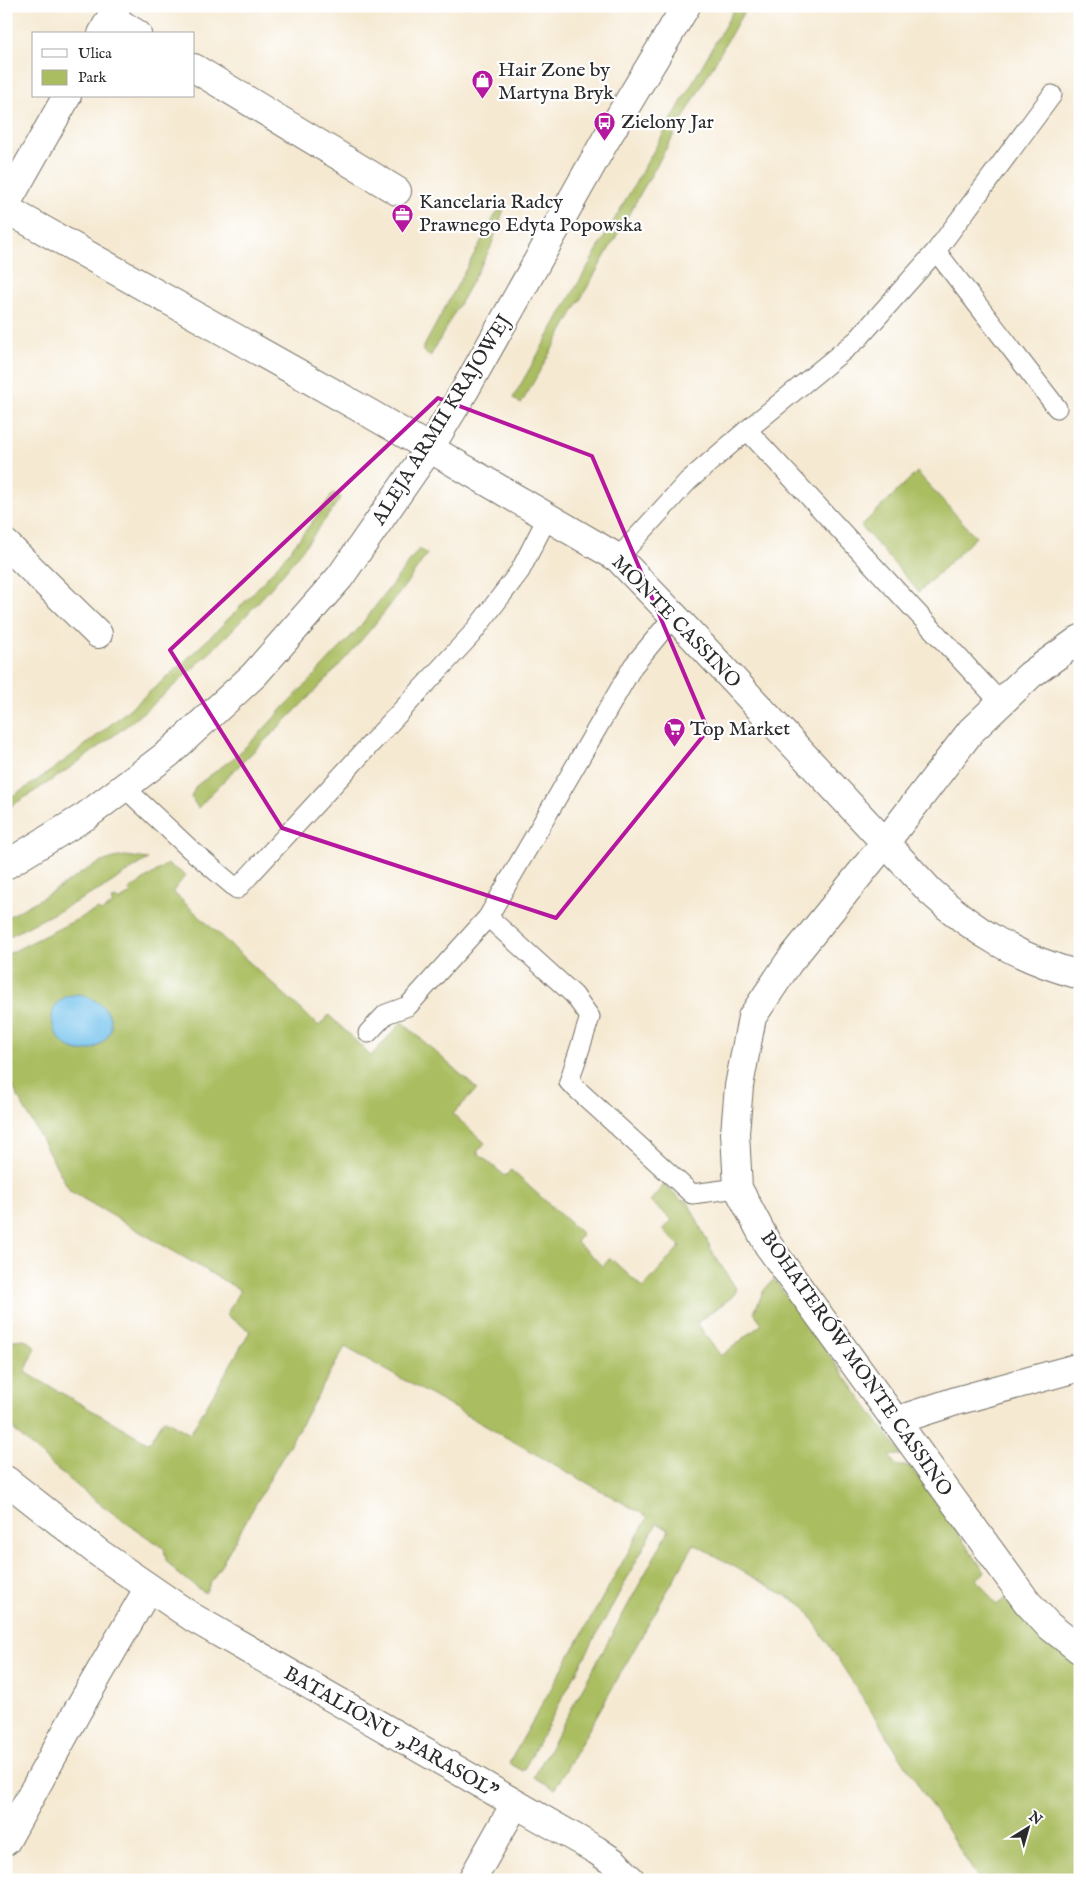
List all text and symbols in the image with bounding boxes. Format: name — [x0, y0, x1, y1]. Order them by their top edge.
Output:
legend — [32, 32, 195, 98]
text: Ulica — [78, 44, 112, 63]
place label: Hair Zone by Martyna Bryk — [498, 58, 614, 106]
text: Park — [78, 68, 108, 87]
shop icon: Hair Zone by Martyna Bryk — [470, 69, 494, 100]
bus stop icon: Zielony Jar — [593, 110, 617, 141]
place label: Zielony Jar — [621, 110, 715, 135]
place label: Kancelaria Radcy Prawnego Edyta Popowska — [419, 190, 643, 238]
office icon: Kancelaria Radcy Prawnego Edyta Popowska — [391, 202, 415, 233]
street label: ALEJA ARMII KRAJOWEJ — [366, 310, 517, 531]
street label: MONTE CASSINO — [606, 550, 746, 694]
supermarket icon: Top Market — [662, 717, 686, 748]
place label: Top Market — [690, 717, 790, 742]
street label: BOHATERÓW MONTE CASSINO — [754, 1226, 958, 1502]
street label: BATALIONU „PARASOL” — [279, 1661, 503, 1805]
north arrow — [1004, 1804, 1054, 1854]
text: N — [1024, 1807, 1045, 1829]

